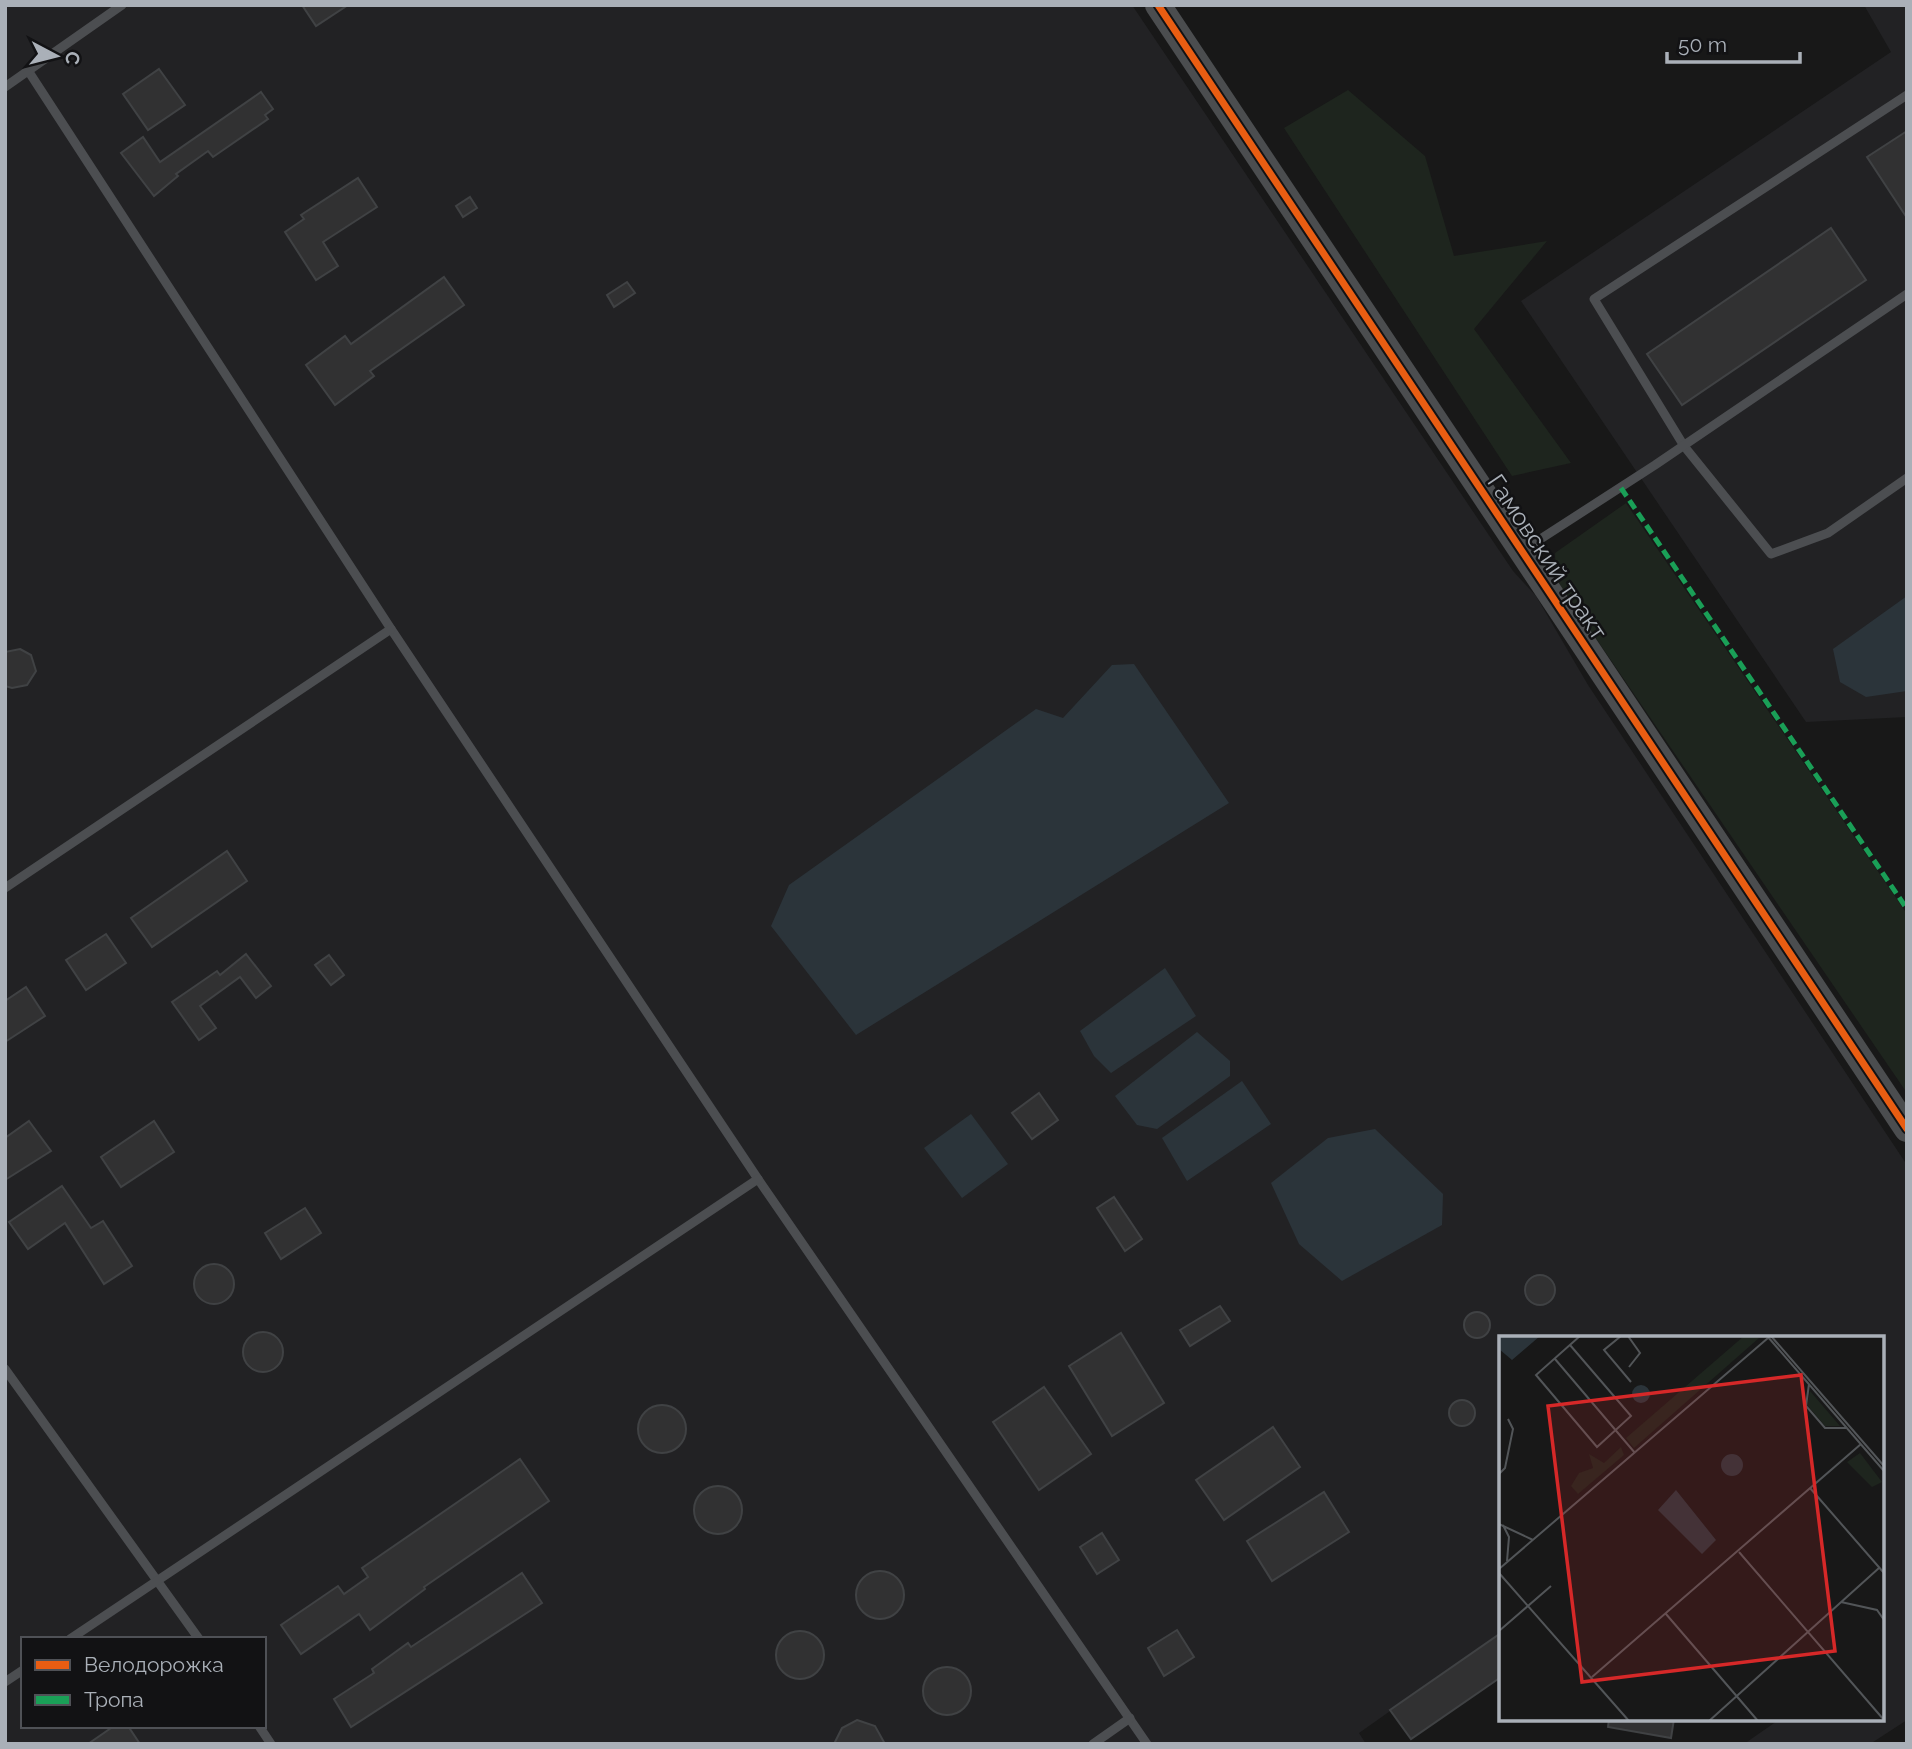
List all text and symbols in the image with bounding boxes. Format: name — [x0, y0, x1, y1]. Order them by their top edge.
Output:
north arrow — [21, 21, 91, 91]
scale bar — [1667, 21, 1800, 65]
text: 50 m — [1678, 32, 1727, 57]
text: С — [61, 50, 85, 66]
street label: Гамовский тракт — [1481, 469, 1614, 645]
inset map — [1499, 1336, 1884, 1721]
legend — [21, 1637, 266, 1728]
text: Велодорожка — [84, 1652, 224, 1677]
text: Тропа — [84, 1687, 144, 1712]

